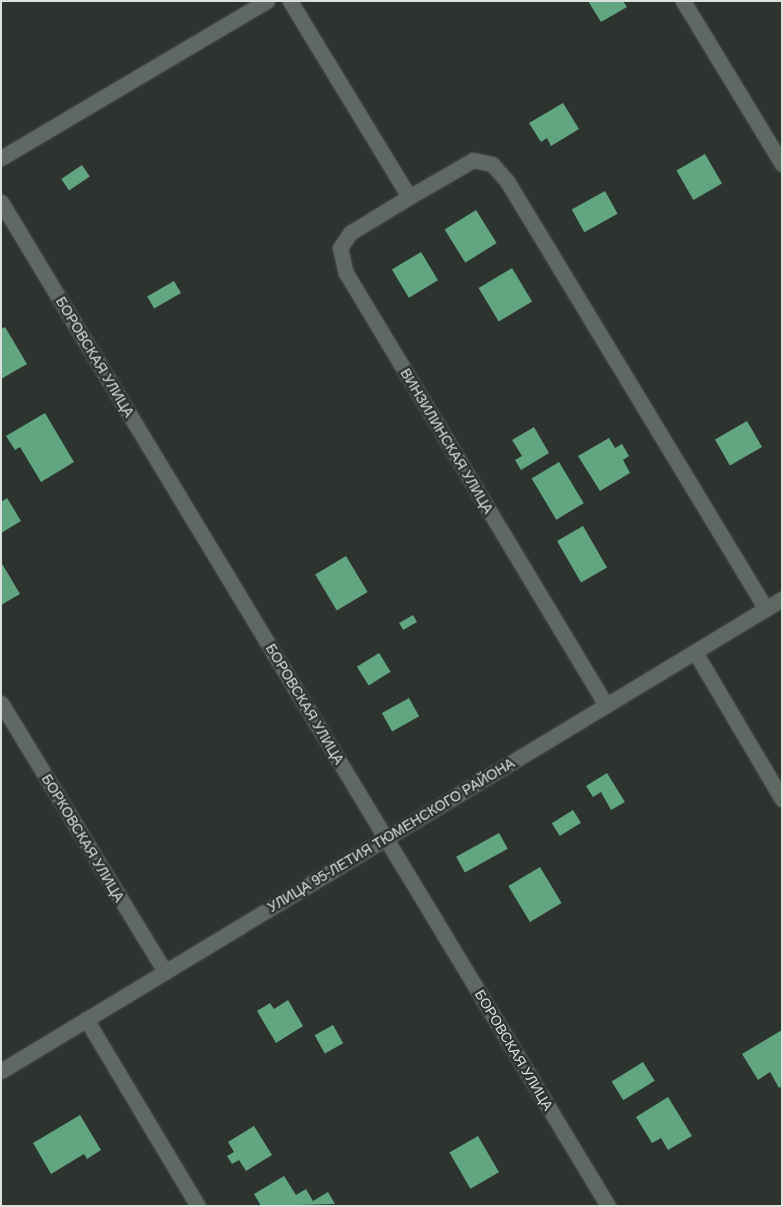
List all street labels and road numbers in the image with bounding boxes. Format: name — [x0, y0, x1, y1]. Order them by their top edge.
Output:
street label: БОРОВСКАЯ УЛИЦА — [52, 294, 138, 420]
street label: ВИНЗИЛИНСКАЯ УЛИЦА — [397, 365, 497, 517]
street label: БОРОВСКАЯ УЛИЦА — [262, 641, 348, 767]
street label: УЛИЦА 95-ЛЕТИЯ ТЮМЕНСКОГО РАЙОНА — [264, 754, 518, 916]
street label: БОРКОВСКАЯ УЛИЦА — [38, 771, 128, 905]
street label: БОРОВСКАЯ УЛИЦА — [471, 987, 557, 1113]

